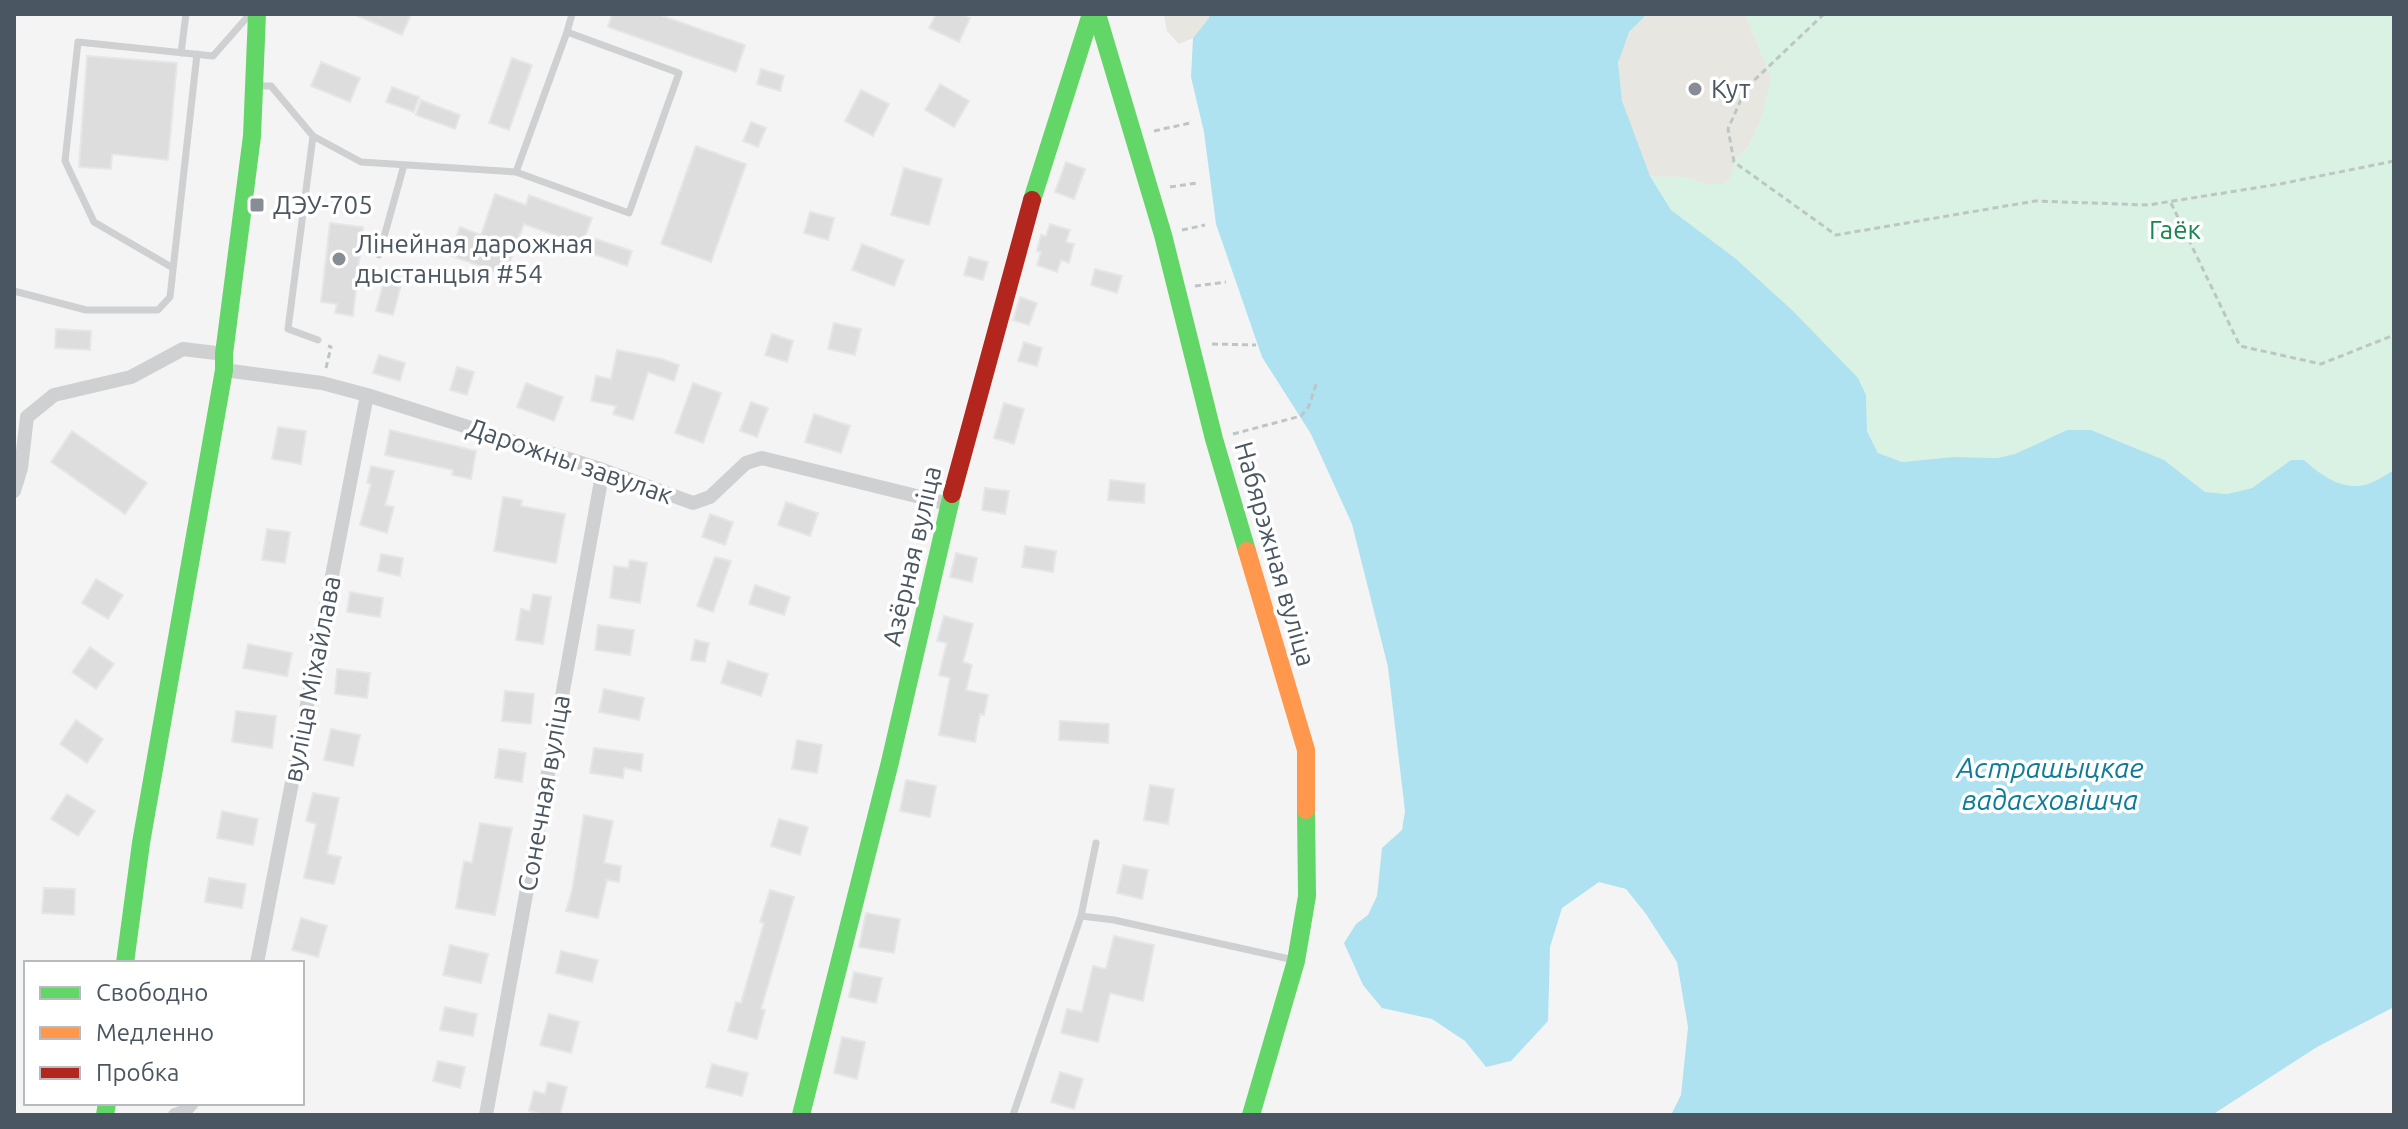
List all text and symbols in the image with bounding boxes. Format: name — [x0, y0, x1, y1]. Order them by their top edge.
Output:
place label: Кут — [1711, 74, 1751, 103]
marker: Кут — [1686, 80, 1704, 98]
place label: ДЭУ-705 — [273, 190, 373, 219]
marker: ДЭУ-705 — [248, 196, 266, 214]
park label: Гаёк — [2149, 215, 2201, 244]
place label: Лінейная дарожная дыстанцыя #54 — [355, 229, 593, 288]
marker: Лінейная дарожная дыстанцыя #54 — [330, 250, 348, 268]
street label: Дарожны завулак — [464, 412, 677, 509]
street label: Набярэжная вуліца — [1230, 438, 1321, 670]
street label: Азёрная вуліца — [877, 463, 946, 649]
street label: вуліца Міхайлава — [277, 573, 346, 784]
street label: Сонечная вуліца — [512, 692, 575, 894]
water label: Астрашыцкае вадасховішча — [1954, 752, 2144, 815]
legend — [24, 961, 304, 1105]
text: Свободно — [96, 979, 208, 1006]
text: Медленно — [96, 1019, 214, 1046]
text: Пробка — [96, 1059, 179, 1086]

